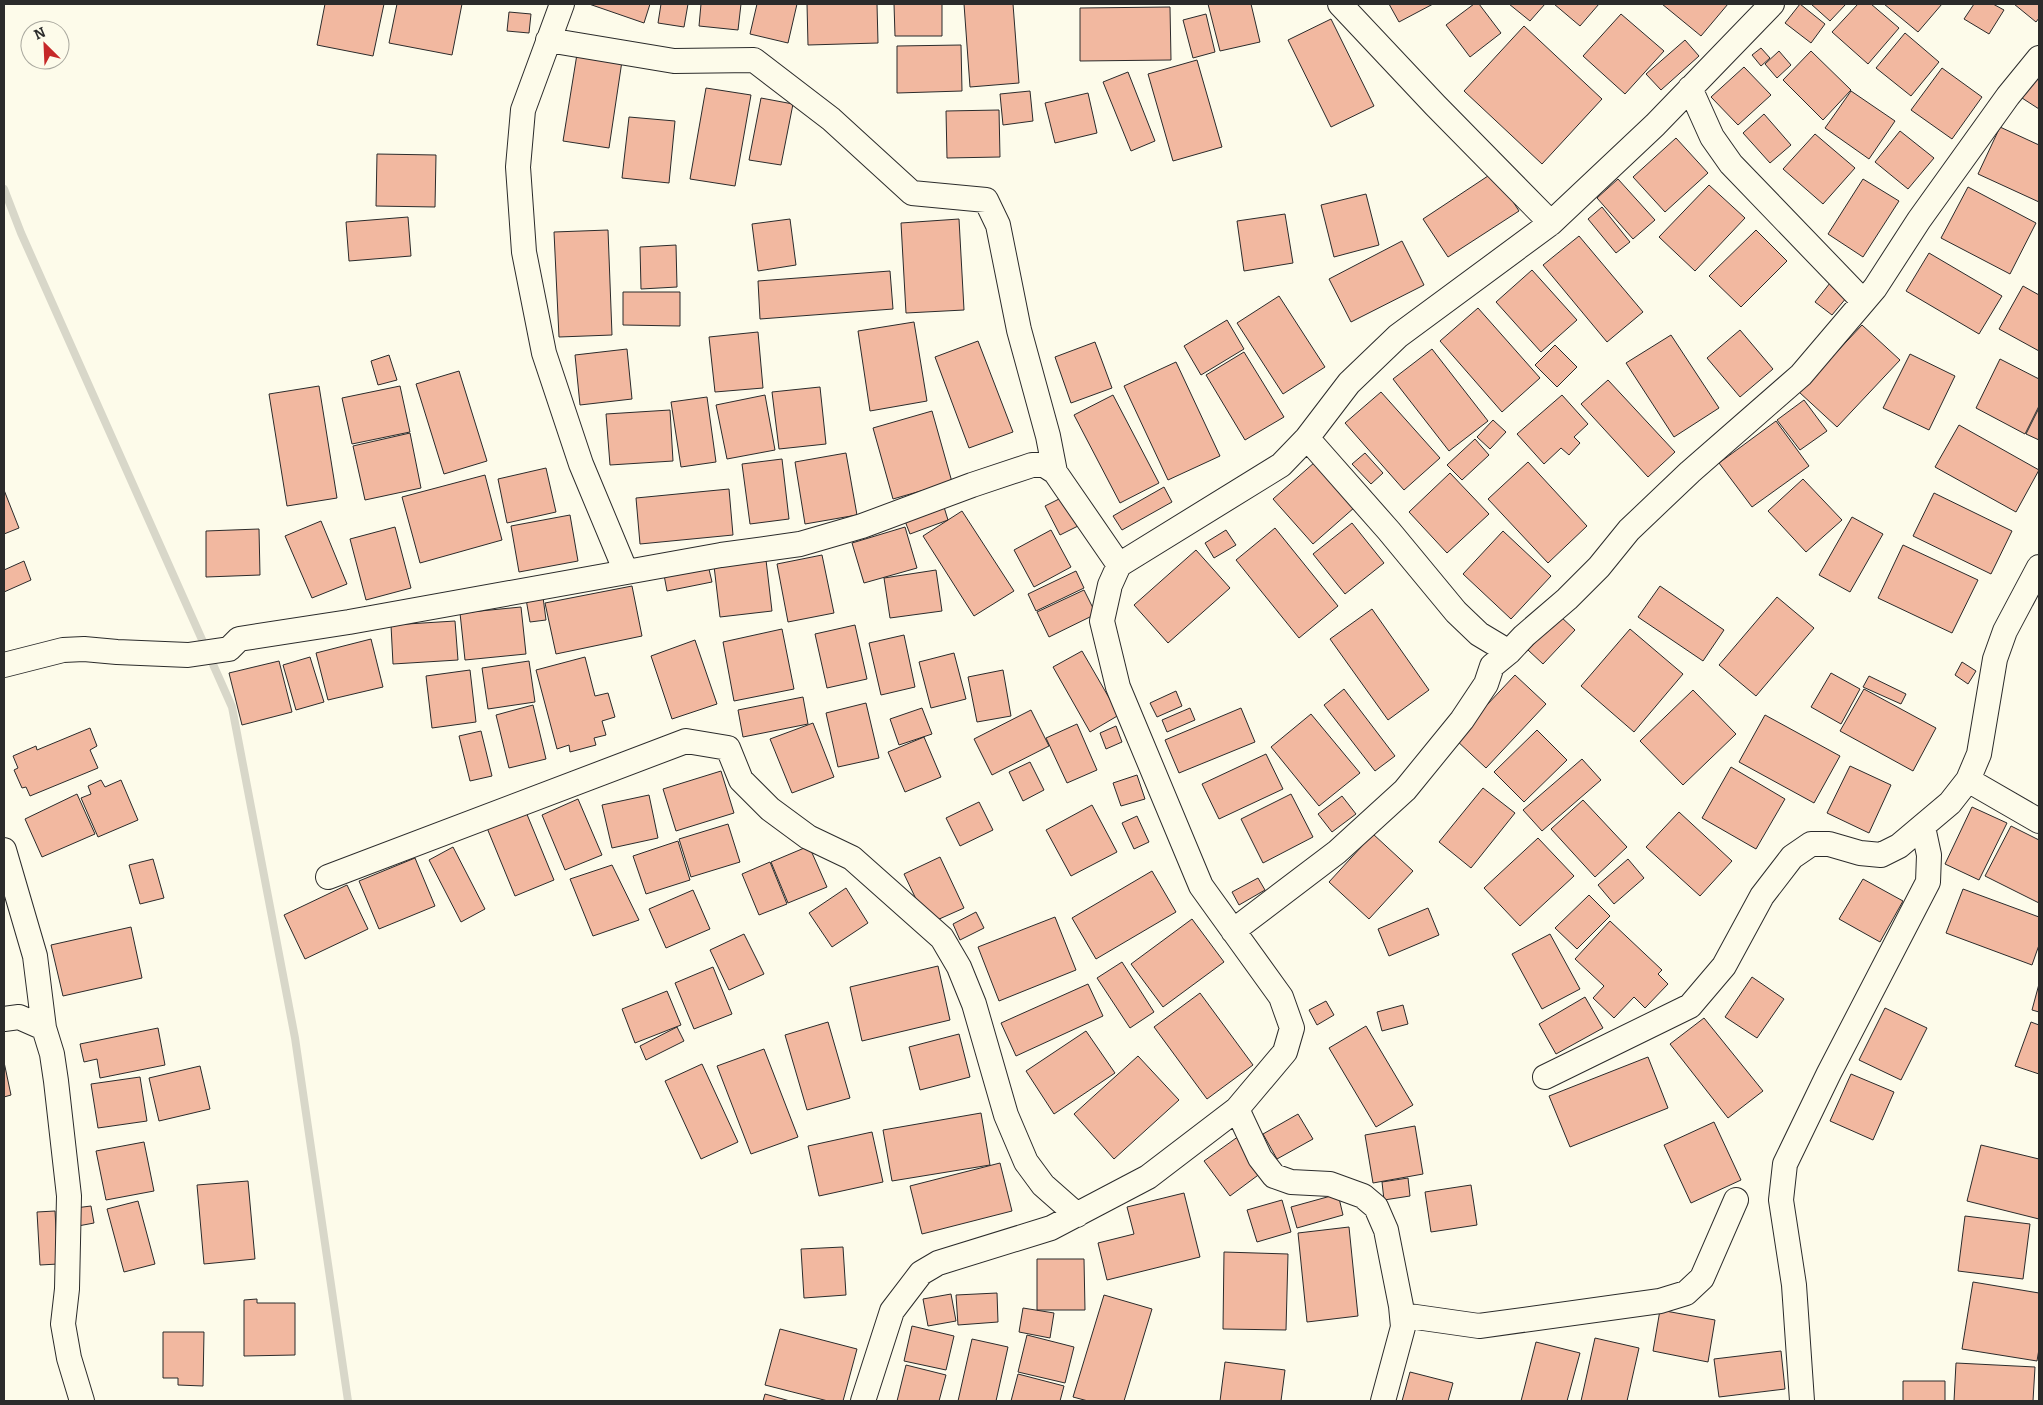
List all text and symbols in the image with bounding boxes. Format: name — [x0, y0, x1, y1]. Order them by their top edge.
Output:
north arrow — [20, 20, 70, 70]
text: N — [32, 24, 48, 44]

